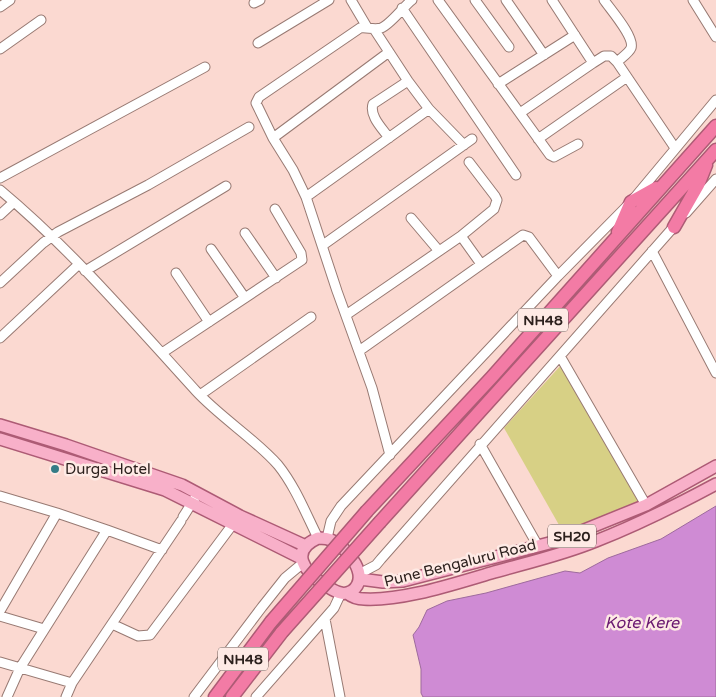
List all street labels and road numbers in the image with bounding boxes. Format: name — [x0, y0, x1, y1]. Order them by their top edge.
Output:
road number: NH48 — [518, 308, 568, 332]
road number: SH20 — [548, 524, 596, 548]
street label: Pune Bengaluru Road — [382, 535, 538, 591]
road number: NH48 — [218, 648, 268, 671]

